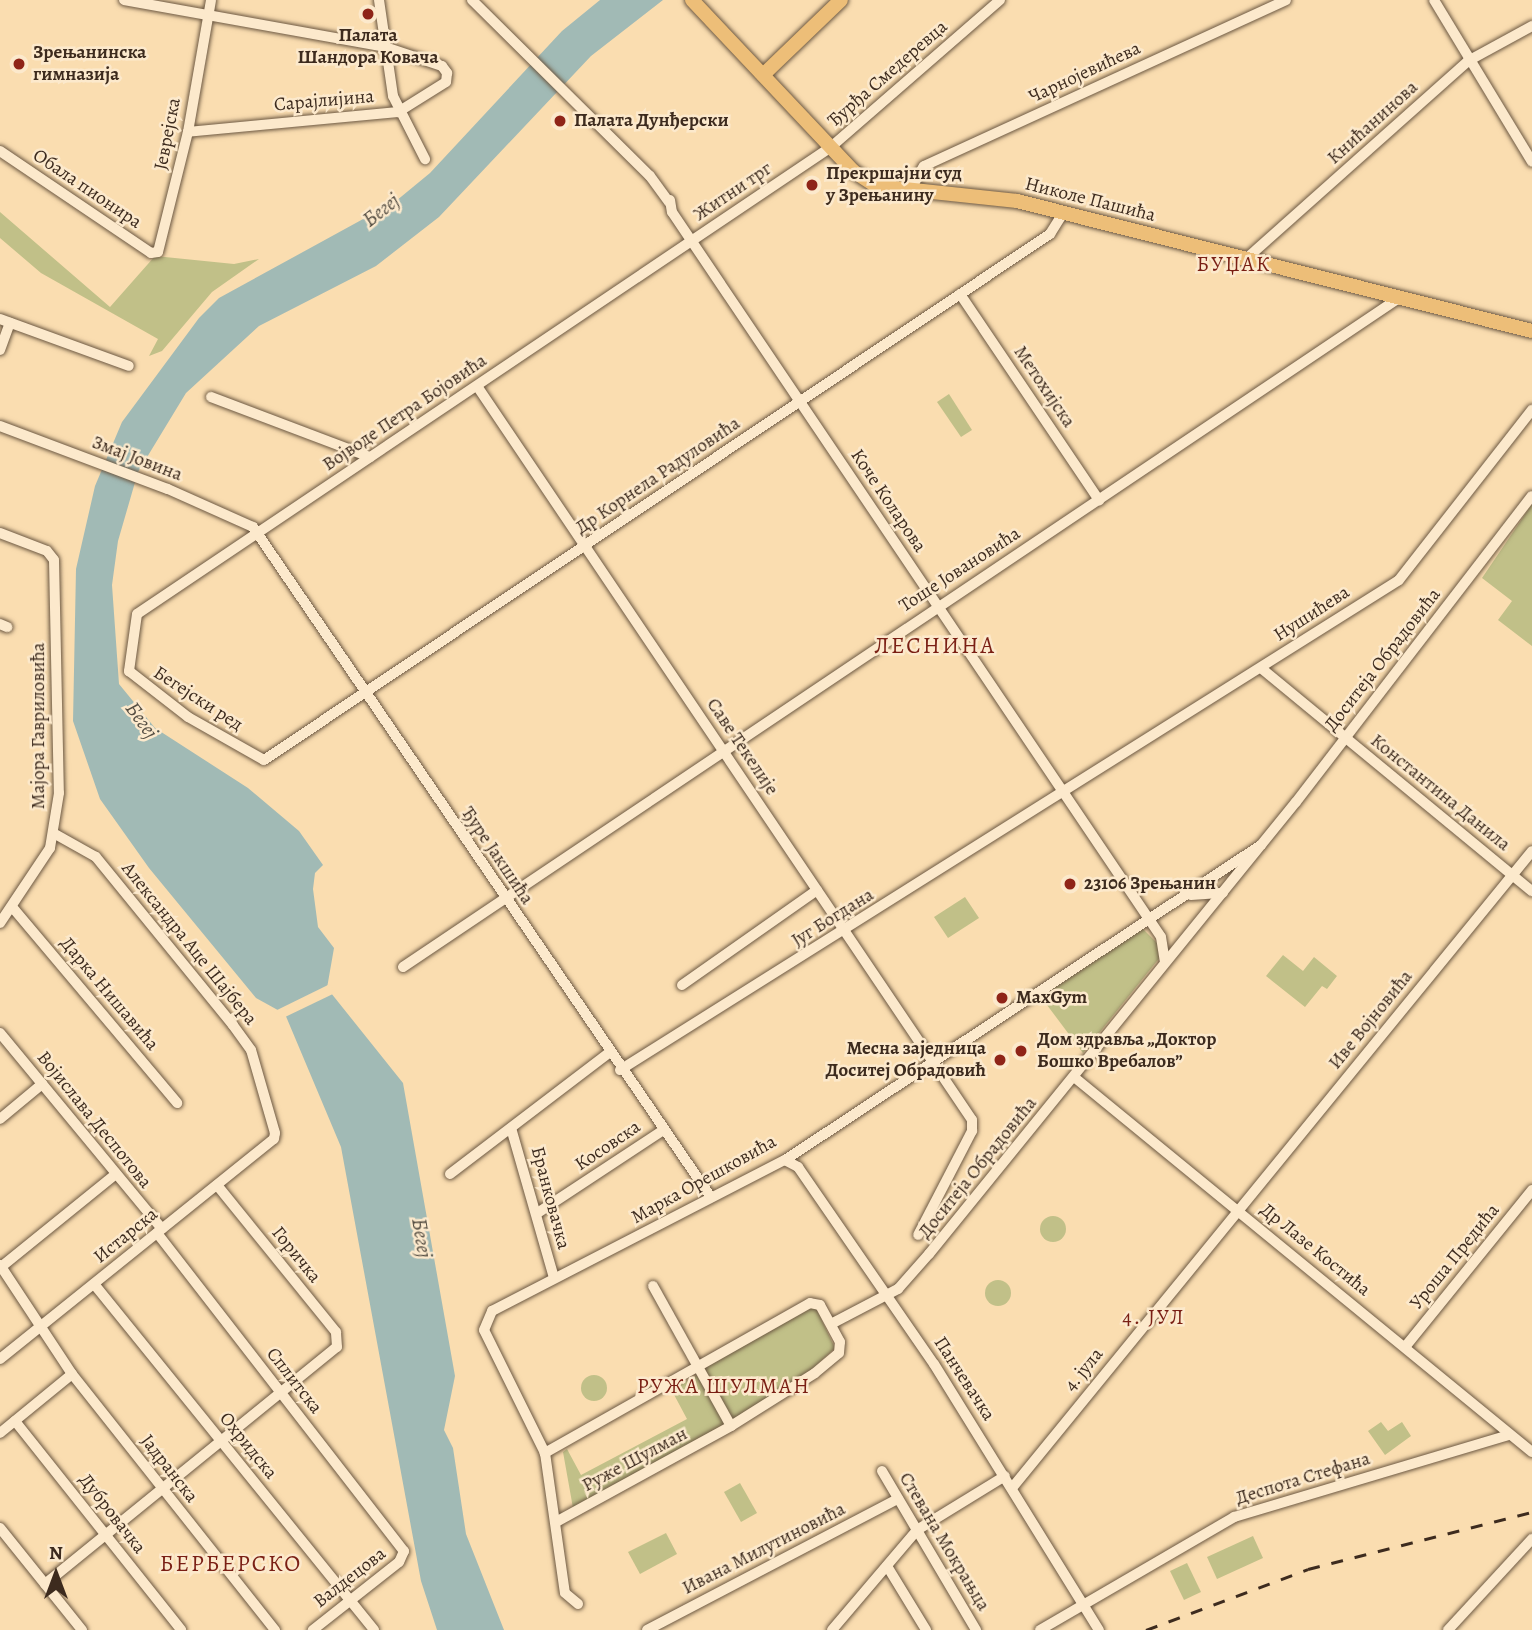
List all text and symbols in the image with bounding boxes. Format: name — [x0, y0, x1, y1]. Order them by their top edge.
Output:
marker: Палата Шандора Ковача — [360, 6, 376, 22]
street label: Ђурђа Смедеревца — [823, 16, 953, 132]
place label: Палата Шандора Ковача — [298, 25, 438, 69]
street label: Чарнојевићева — [1026, 37, 1144, 109]
place label: Зрењанинска гимназија — [33, 42, 146, 86]
marker: Зрењанинска гимназија — [11, 56, 27, 72]
street label: Книћанинова — [1323, 76, 1423, 170]
street label: Сарајлијина — [273, 85, 375, 117]
street label: Јеврејска — [150, 96, 186, 172]
place label: Палата Дунђерски — [574, 110, 729, 132]
marker: Палата Дунђерски — [552, 113, 568, 129]
street label: Обала пионира — [28, 144, 146, 234]
street label: Житни трг — [690, 158, 776, 226]
place label: Прекршајни суд у Зрењанину — [826, 163, 962, 207]
street label: Николе Пашића — [1022, 173, 1158, 227]
marker: Прекршајни суд у Зрењанину — [804, 177, 820, 193]
water label: Бегеј — [357, 188, 405, 232]
district label: БУЏАК — [1197, 251, 1271, 277]
street label: Метохијска — [1008, 342, 1080, 432]
street label: Војводе Петра Бојовића — [319, 350, 491, 476]
street label: Др Корнела Радуловића — [571, 412, 745, 540]
street label: Змај Јовина — [89, 431, 185, 487]
street label: Коче Коларова — [845, 445, 931, 557]
street label: Тоше Јовановића — [895, 522, 1025, 618]
street label: Нушићева — [1270, 581, 1354, 647]
street label: Доситеја Обрадовића — [1320, 584, 1446, 736]
district label: ЛЕСНИНА — [875, 632, 995, 660]
street label: Мајора Гавриловића — [28, 643, 50, 809]
street label: Бегејски ред — [149, 662, 247, 736]
street label: Саве Текелије — [701, 694, 783, 800]
water label: Бегеј — [120, 696, 164, 744]
street label: Константина Данила — [1366, 730, 1514, 856]
street label: Ђуре Јакшића — [456, 803, 538, 909]
street label: Александра Аце Шајбера — [116, 858, 262, 1030]
place label: 23106 Зрењанин — [1084, 873, 1216, 895]
marker: 23106 Зрењанин — [1062, 876, 1078, 892]
street label: Југ Богдана — [788, 884, 878, 952]
street label: Дарка Нишавића — [55, 932, 163, 1056]
street label: Иве Војновића — [1324, 966, 1418, 1074]
place label: MaxGym — [1016, 987, 1087, 1009]
marker: MaxGym — [994, 990, 1010, 1006]
place label: Дом здравља „Доктор Бошко Вребалов” — [1037, 1029, 1217, 1073]
place label: Месна заједница Доситеј Обрадовић — [826, 1038, 986, 1082]
marker: Дом здравља „Доктор Бошко Вребалов” — [1011, 1041, 1031, 1061]
street label: Војислава Деспотова — [32, 1047, 156, 1193]
marker: Месна заједница Доситеј Обрадовић — [992, 1052, 1008, 1068]
street label: Доситеја Обрадовића — [914, 1093, 1042, 1243]
street label: Косовска — [571, 1116, 645, 1176]
street label: Марка Орешковића — [628, 1131, 780, 1229]
street label: Бранковачка — [525, 1144, 575, 1252]
street label: Др Лазе Костића — [1255, 1199, 1375, 1301]
street label: Уроша Предића — [1405, 1200, 1505, 1314]
street label: Истарска — [89, 1203, 163, 1269]
water label: Бегеј — [406, 1216, 438, 1260]
street label: Горичка — [266, 1222, 326, 1288]
district label: 4. ЈУЛ — [1123, 1304, 1185, 1330]
street label: Панчевачка — [928, 1333, 1000, 1425]
street label: Сплитска — [261, 1343, 327, 1419]
street label: 4. јула — [1059, 1344, 1109, 1396]
district label: РУЖА ШУЛМАН — [638, 1373, 810, 1399]
street label: Охридска — [214, 1408, 282, 1484]
street label: Руже Шулман — [578, 1423, 692, 1497]
street label: Јадранска — [135, 1430, 203, 1508]
street label: Деспота Стефана — [1233, 1448, 1373, 1510]
street label: Дубровачка — [74, 1469, 150, 1559]
street label: Стевана Мокрањца — [894, 1469, 994, 1615]
street label: Ивана Милутиновића — [679, 1498, 849, 1600]
north arrow — [21, 1539, 91, 1609]
text: N — [49, 1540, 63, 1566]
street label: Валдецова — [309, 1543, 391, 1613]
district label: БЕРБЕРСКО — [161, 1550, 301, 1578]

